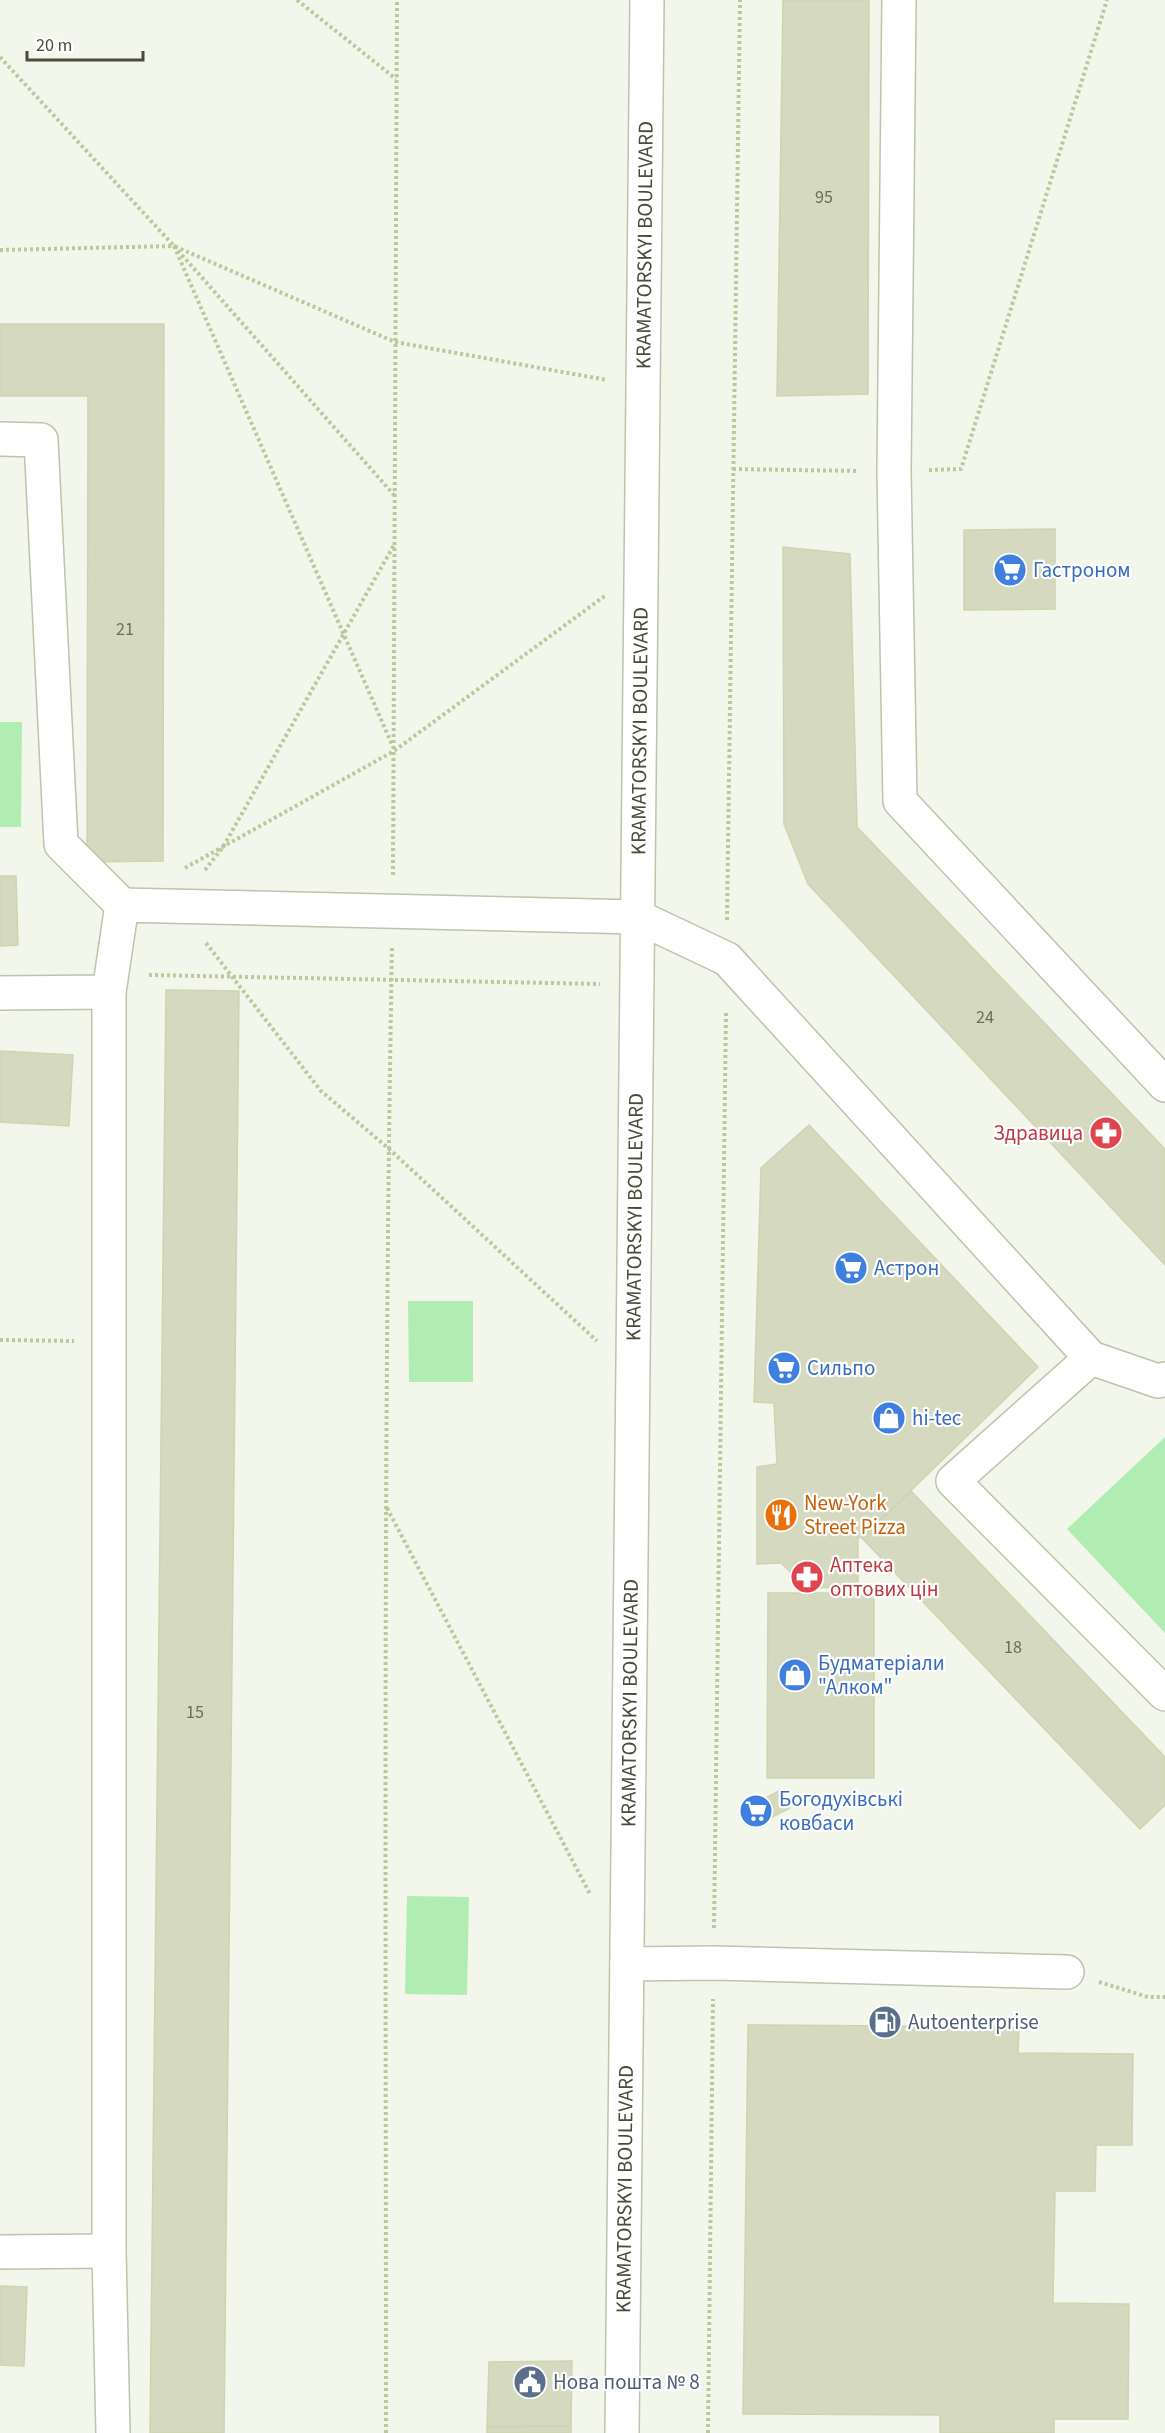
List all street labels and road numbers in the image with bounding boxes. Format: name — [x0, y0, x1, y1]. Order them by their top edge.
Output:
street label: KRAMATORSKYI BOULEVARD — [628, 121, 661, 369]
street label: KRAMATORSKYI BOULEVARD — [623, 607, 656, 855]
street label: KRAMATORSKYI BOULEVARD — [618, 1093, 651, 1341]
street label: KRAMATORSKYI BOULEVARD — [613, 1579, 646, 1827]
street label: KRAMATORSKYI BOULEVARD — [608, 2065, 641, 2313]

